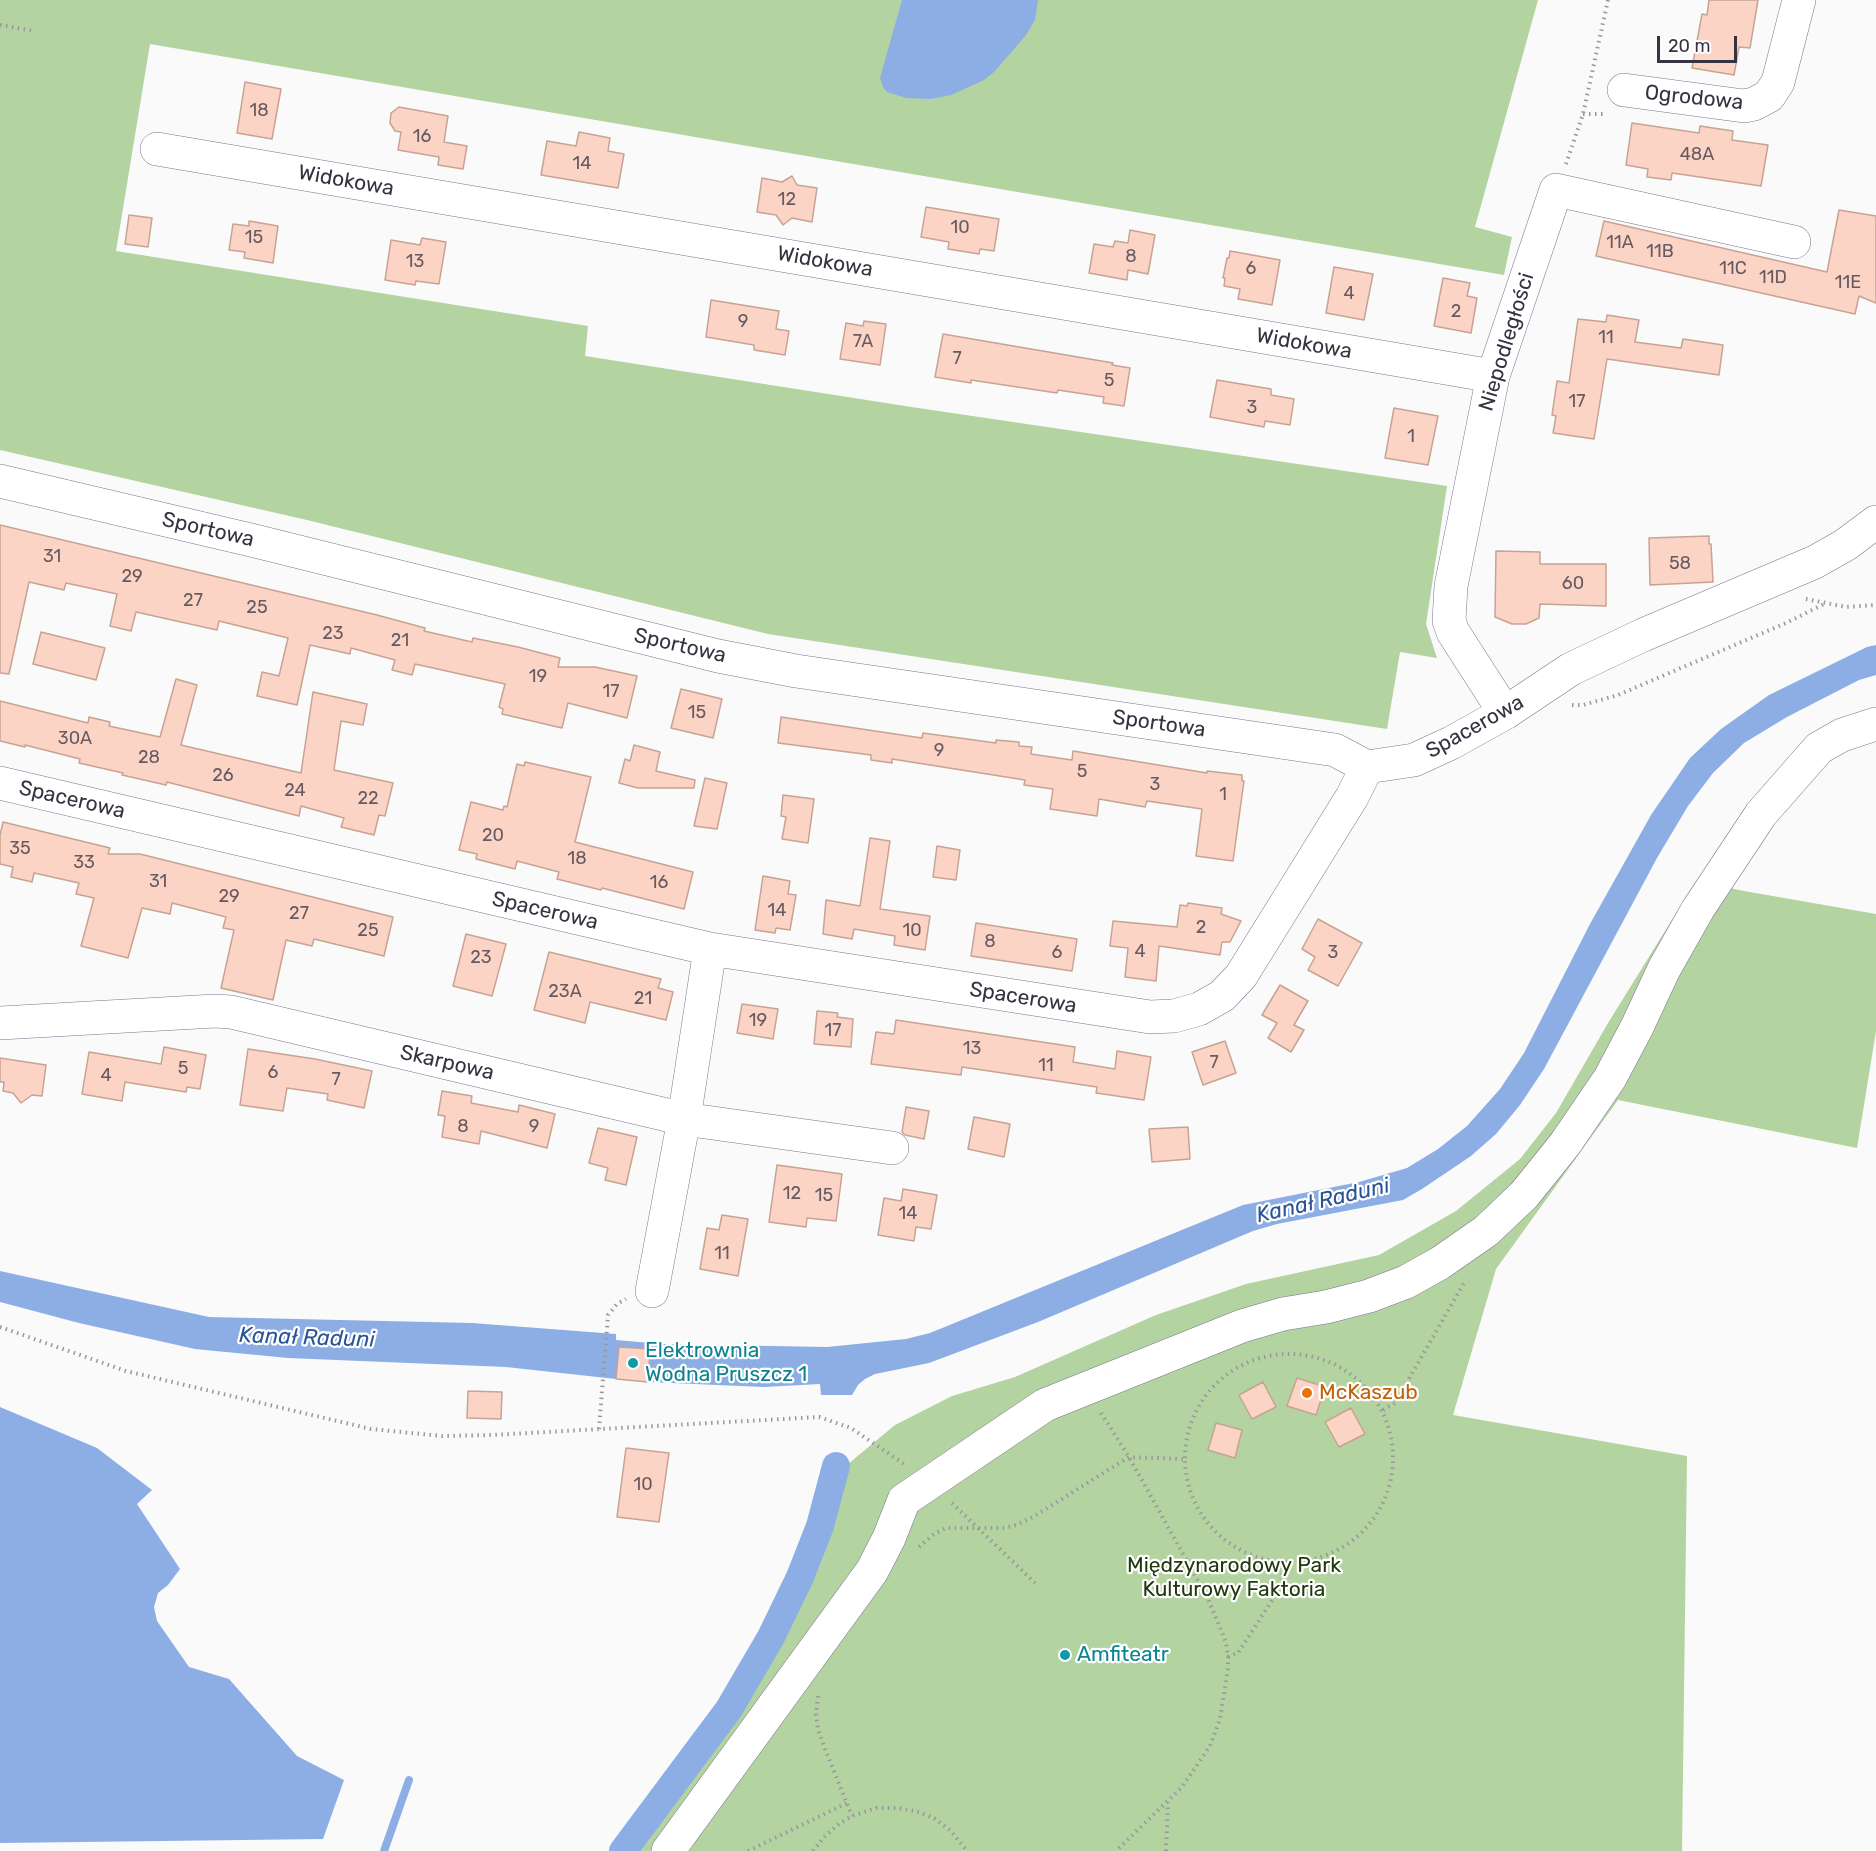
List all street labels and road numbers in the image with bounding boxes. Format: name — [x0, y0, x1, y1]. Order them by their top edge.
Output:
street label: Ogrodowa — [1643, 80, 1745, 116]
street label: Widokowa — [296, 160, 396, 202]
street label: Widokowa — [775, 241, 875, 283]
street label: Niepodległości — [1474, 270, 1540, 414]
street label: Widokowa — [1254, 323, 1354, 365]
street label: Sportowa — [160, 507, 256, 553]
street label: Sportowa — [632, 623, 728, 669]
street label: Spacerowa — [1422, 690, 1528, 764]
street label: Sportowa — [1111, 705, 1207, 743]
street label: Spacerowa — [16, 776, 128, 824]
street label: Spacerowa — [489, 887, 601, 935]
street label: Spacerowa — [968, 977, 1078, 1019]
street label: Skarpowa — [398, 1040, 496, 1086]

